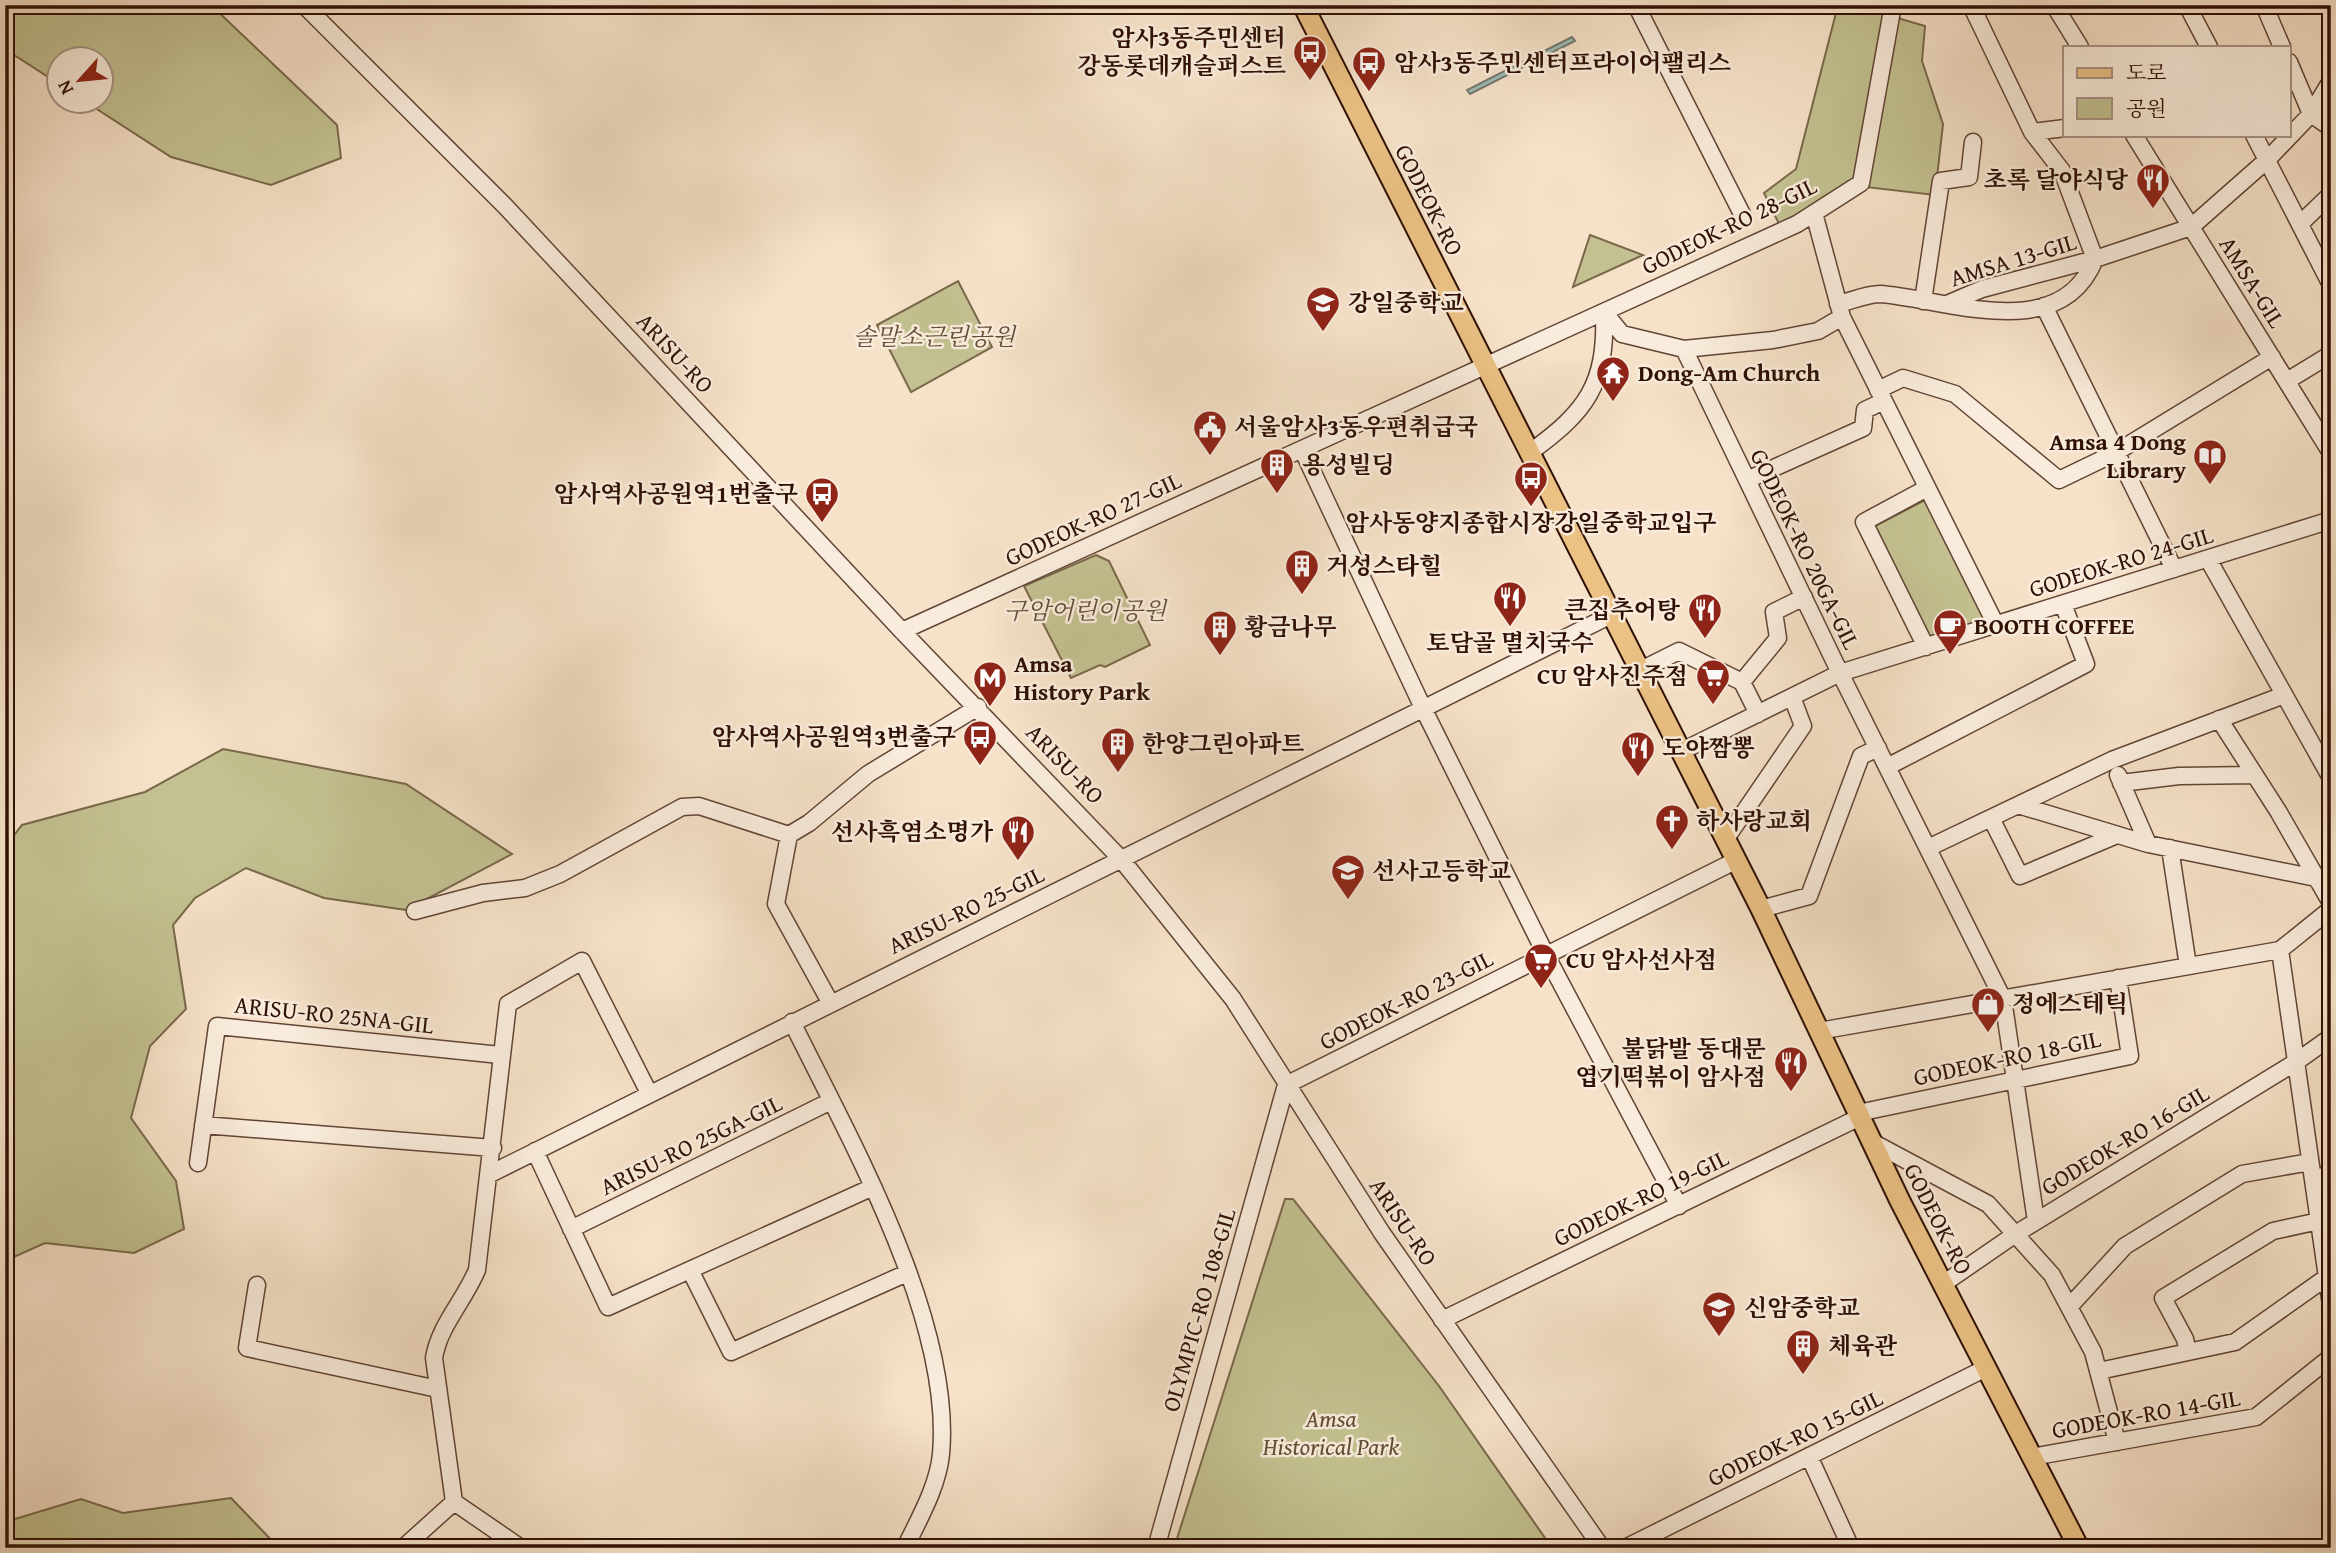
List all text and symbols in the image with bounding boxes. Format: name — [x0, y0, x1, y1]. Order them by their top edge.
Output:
place label: 암사3동주민센터 강동롯데캐슬퍼스트 — [1077, 20, 1286, 83]
bus stop icon: 암사3동주민센터 강동롯데캐슬퍼스트 — [1291, 33, 1329, 82]
bus stop icon: 암사3동주민센터프라이어팰리스 — [1350, 44, 1388, 93]
place label: 암사3동주민센터프라이어팰리스 — [1394, 45, 1731, 80]
north arrow — [46, 46, 116, 116]
legend — [2063, 46, 2290, 136]
text: 도로 — [2126, 57, 2167, 88]
text: N — [49, 75, 80, 100]
text: 공원 — [2126, 93, 2167, 124]
street label: GODEOK-RO — [1386, 138, 1472, 262]
restaurant icon: 초록 달야식당 — [2134, 161, 2172, 210]
place label: 초록 달야식당 — [1984, 162, 2129, 197]
street label: GODEOK-RO 28-GIL — [1635, 168, 1822, 283]
street label: AMSA 13-GIL — [1945, 224, 2081, 295]
street label: AMSA-GIL — [2211, 229, 2294, 335]
school or university icon: 강일중학교 — [1304, 284, 1342, 333]
place label: 강일중학교 — [1348, 285, 1464, 320]
street label: ARISU-RO — [628, 304, 722, 401]
park label: 솔말소근린공원 — [853, 319, 1017, 354]
temple icon: Dong-Am Church — [1594, 354, 1632, 403]
place label: Dong-Am Church — [1638, 355, 1820, 390]
public building icon: 서울암사3동우편취급국 — [1191, 408, 1229, 457]
place label: 서울암사3동우편취급국 — [1234, 409, 1478, 444]
place label: Amsa 4 Dong Library — [2049, 424, 2187, 487]
library icon: Amsa 4 Dong Library — [2191, 437, 2229, 486]
street label: GODEOK-RO 20GA-GIL — [1742, 443, 1869, 655]
building icon: 용성빌딩 — [1258, 446, 1296, 495]
place label: 용성빌딩 — [1302, 447, 1395, 482]
bus stop icon: 암사동양지종합시장강일중학교입구 — [1512, 459, 1550, 508]
street label: GODEOK-RO 27-GIL — [999, 462, 1187, 575]
bus stop icon: 암사역사공원역1번출구 — [803, 475, 841, 524]
place label: 암사역사공원역1번출구 — [554, 476, 798, 511]
place label: 암사동양지종합시장강일중학교입구 — [1346, 505, 1716, 540]
street label: GODEOK-RO 24-GIL — [2025, 517, 2217, 606]
building icon: 거성스타힐 — [1283, 547, 1321, 596]
place label: 거성스타힐 — [1326, 548, 1442, 583]
restaurant icon: 토담골 멸치국수 — [1491, 579, 1529, 628]
restaurant icon: 큰집추어탕 — [1686, 591, 1724, 640]
place label: 큰집추어탕 — [1564, 592, 1681, 627]
park label: 구암어린이공원 — [1004, 593, 1168, 628]
cafe icon: BOOTH COFFEE — [1931, 607, 1969, 656]
building icon: 황금나무 — [1201, 608, 1239, 657]
place label: BOOTH COFFEE — [1974, 608, 2134, 643]
place label: 황금나무 — [1244, 609, 1337, 644]
place label: 토담골 멸치국수 — [1426, 625, 1594, 660]
place label: Amsa History Park — [1014, 646, 1150, 709]
supermarket icon: CU 암사진주점 — [1694, 657, 1732, 706]
place label: CU 암사진주점 — [1537, 658, 1688, 693]
metro station icon: Amsa History Park — [971, 659, 1009, 708]
street label: ARISU-RO — [1018, 716, 1113, 812]
bus stop icon: 암사역사공원역3번출구 — [961, 718, 999, 767]
place label: 암사역사공원역3번출구 — [712, 719, 956, 754]
building icon: 한양그린아파트 — [1099, 725, 1137, 774]
place label: 한양그린아파트 — [1142, 726, 1304, 761]
restaurant icon: 도야짬뽕 — [1619, 729, 1657, 778]
place label: 도야짬뽕 — [1662, 730, 1755, 765]
church icon: 하사랑교회 — [1653, 802, 1691, 851]
place label: 하사랑교회 — [1696, 803, 1812, 838]
restaurant icon: 선사흑염소명가 — [999, 813, 1037, 862]
place label: 선사흑염소명가 — [831, 814, 994, 849]
school or university icon: 선사고등학교 — [1329, 852, 1367, 901]
place label: 선사고등학교 — [1372, 853, 1511, 888]
street label: ARISU-RO 25-GIL — [882, 856, 1050, 962]
street label: GODEOK-RO 23-GIL — [1313, 941, 1499, 1058]
supermarket icon: CU 암사선사점 — [1522, 941, 1560, 990]
place label: CU 암사선사점 — [1566, 942, 1717, 977]
shop icon: 정에스테틱 — [1969, 985, 2007, 1034]
place label: 정에스테틱 — [2012, 986, 2128, 1021]
street label: ARISU-RO 25NA-GIL — [233, 987, 436, 1042]
street label: GODEOK-RO 18-GIL — [1910, 1021, 2104, 1094]
place label: 불닭발 동대문 엽기떡볶이 암사점 — [1575, 1031, 1766, 1094]
restaurant icon: 불닭발 동대문 엽기떡볶이 암사점 — [1772, 1044, 1810, 1093]
street label: GODEOK-RO 16-GIL — [2034, 1075, 2216, 1204]
street label: ARISU-RO 25GA-GIL — [594, 1085, 788, 1204]
street label: GODEOK-RO 19-GIL — [1547, 1140, 1734, 1255]
street label: GODEOK-RO — [1895, 1157, 1981, 1281]
street label: ARISU-RO — [1361, 1171, 1446, 1273]
street label: OLYMPIC-RO 108-GIL — [1153, 1204, 1244, 1416]
school or university icon: 신암중학교 — [1700, 1289, 1738, 1338]
place label: 신암중학교 — [1744, 1290, 1860, 1325]
building icon: 체육관 — [1784, 1327, 1822, 1376]
place label: 체육관 — [1828, 1328, 1898, 1363]
street label: GODEOK-RO 15-GIL — [1701, 1380, 1888, 1495]
street label: GODEOK-RO 14-GIL — [2049, 1380, 2243, 1447]
park label: Amsa Historical Park — [1262, 1401, 1399, 1464]

